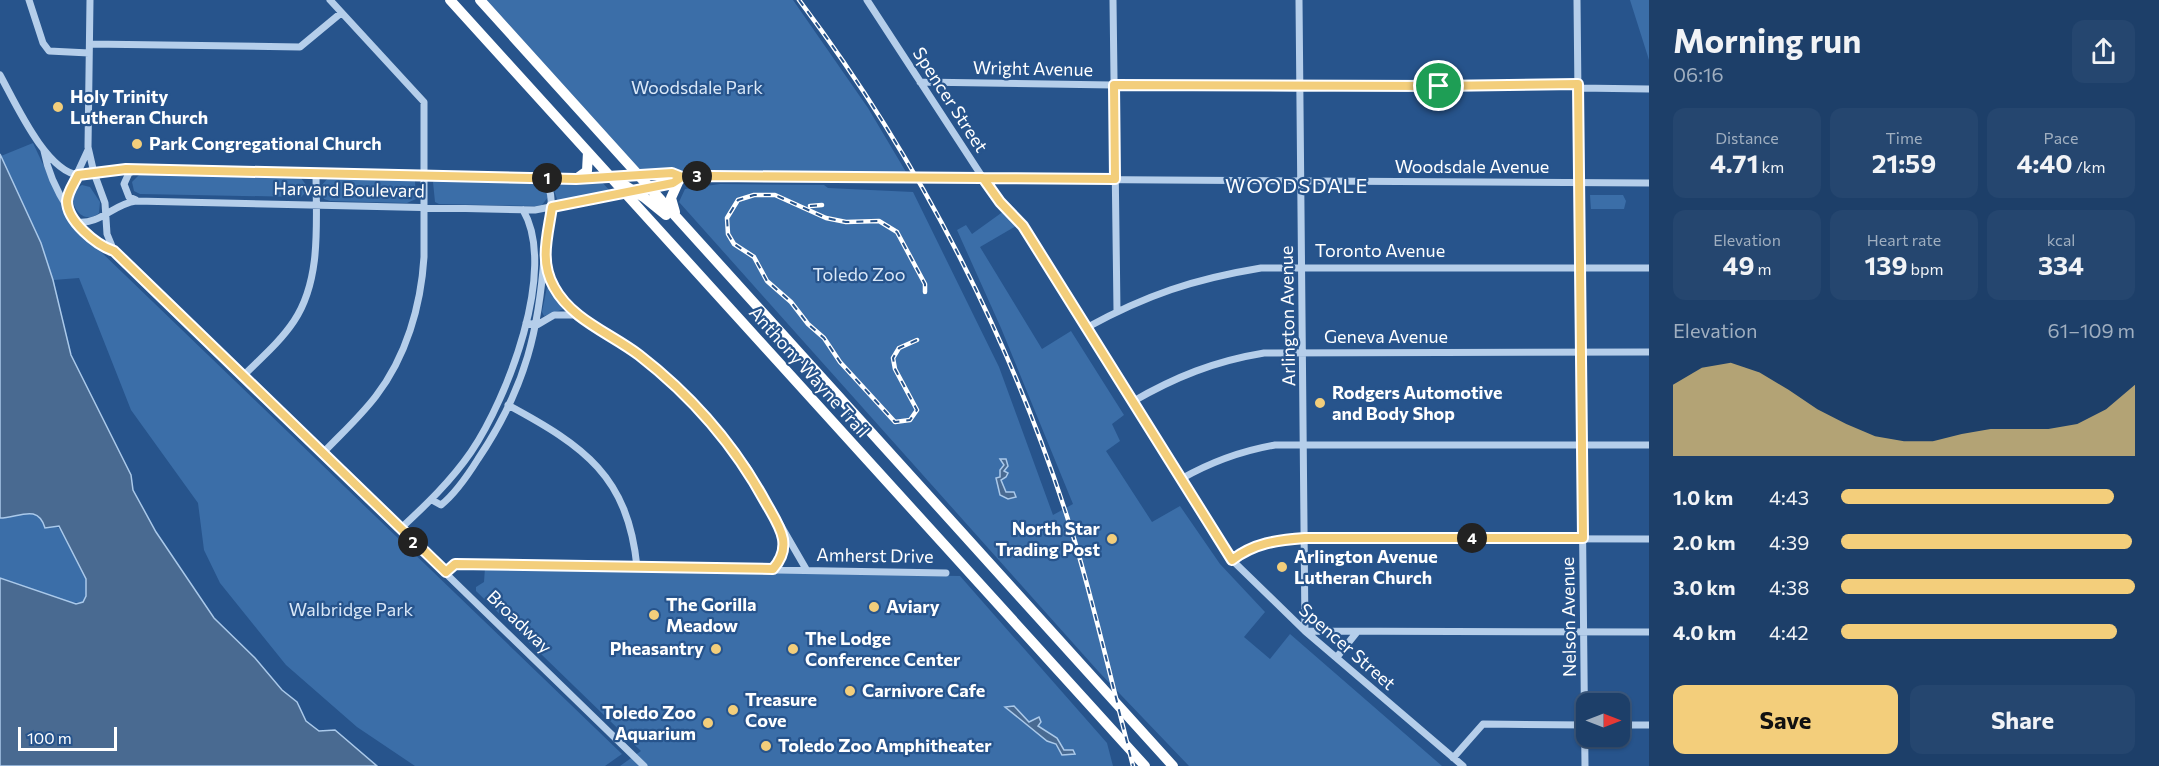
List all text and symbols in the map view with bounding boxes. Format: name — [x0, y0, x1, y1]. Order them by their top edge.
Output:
text: Morning run — [1673, 19, 1861, 60]
button: share — [2072, 20, 2135, 83]
street label: Spencer Street — [909, 43, 993, 156]
street label: Wright Avenue — [973, 56, 1093, 80]
pin — [1413, 60, 1464, 111]
text: 06:16 — [1673, 62, 1724, 86]
icon: arrive — [1422, 69, 1455, 102]
park label: Woodsdale Park — [631, 76, 763, 98]
place label: Holy Trinity Lutheran Church — [70, 85, 208, 128]
marker: Holy Trinity Lutheran Church — [51, 100, 65, 114]
text: Distance — [1715, 128, 1779, 147]
text: Time — [1886, 128, 1922, 147]
text: Pace — [2044, 128, 2078, 147]
place label: Park Congregational Church — [149, 132, 382, 154]
marker: Park Congregational Church — [130, 137, 144, 151]
text: 4.71 — [1710, 147, 1758, 178]
text: 21:59 — [1872, 147, 1936, 178]
text: 4:40 — [2017, 147, 2073, 178]
street label: Woodsdale Avenue — [1395, 155, 1549, 177]
text: km — [1758, 157, 1784, 176]
text: /km — [2073, 157, 2105, 176]
pin: 3 — [682, 161, 712, 191]
pin: 1 — [532, 163, 562, 193]
text: 3 — [692, 166, 702, 185]
text: 1 — [543, 168, 551, 187]
district label: WOODSDALE — [1225, 173, 1369, 197]
street label: Harvard Boulevard — [273, 177, 425, 201]
text: Elevation — [1713, 230, 1781, 249]
text: Heart rate — [1867, 230, 1941, 249]
text: kcal — [2047, 230, 2075, 249]
street label: Toronto Avenue — [1315, 239, 1445, 261]
street label: Arlington Avenue — [1275, 246, 1299, 387]
text: 49 — [1722, 249, 1754, 280]
text: 139 — [1865, 249, 1908, 280]
text: 334 — [2038, 249, 2084, 280]
text: m — [1754, 259, 1772, 278]
text: bpm — [1908, 259, 1943, 278]
park label: Toledo Zoo — [812, 263, 906, 285]
street label: Anthony Wayne Trail — [745, 301, 874, 441]
text: Elevation — [1673, 318, 1758, 342]
text: 61–109 m — [2048, 318, 2135, 342]
street label: Geneva Avenue — [1324, 325, 1448, 347]
place label: Rodgers Automotive and Body Shop — [1332, 381, 1502, 424]
marker: Rodgers Automotive and Body Shop — [1313, 396, 1327, 410]
text: 1.0 km — [1673, 485, 1733, 509]
text: 4:43 — [1769, 485, 1809, 509]
place label: North Star Trading Post — [996, 517, 1101, 560]
pin: 4 — [1457, 523, 1487, 553]
pin: 2 — [398, 527, 428, 557]
text: 4 — [1467, 528, 1477, 547]
text: 2.0 km — [1673, 530, 1735, 554]
text: 4:39 — [1769, 530, 1809, 554]
text: 2 — [408, 532, 418, 551]
marker: North Star Trading Post — [1105, 532, 1119, 546]
street label: Amherst Drive — [816, 543, 934, 567]
place label: Arlington Avenue Lutheran Church — [1294, 545, 1438, 588]
street label: Nelson Avenue — [1556, 557, 1580, 677]
marker: Arlington Avenue Lutheran Church — [1275, 560, 1289, 574]
text: 3.0 km — [1673, 575, 1735, 599]
text: 4:38 — [1769, 575, 1809, 599]
street label: Broadway — [483, 585, 557, 658]
place label: The Gorilla Meadow — [666, 593, 757, 636]
place label: Aviary — [886, 595, 940, 617]
park label: Walbridge Park — [289, 598, 413, 620]
street label: Spencer Street — [1295, 598, 1401, 694]
marker: Aviary — [867, 600, 881, 614]
marker: The Gorilla Meadow — [647, 608, 661, 622]
text: 4.0 km — [1673, 620, 1736, 644]
text: 4:42 — [1769, 620, 1809, 644]
place label: The Lodge Conference Center — [805, 627, 961, 670]
place label: Pheasantry — [610, 637, 704, 659]
marker: Pheasantry — [709, 642, 723, 656]
marker: The Lodge Conference Center — [786, 642, 800, 656]
place label: Carnivore Cafe — [862, 679, 985, 701]
marker: Carnivore Cafe — [843, 684, 857, 698]
button: Save — [1673, 685, 1898, 754]
button: Share — [1910, 685, 2135, 754]
place label: Treasure Cove — [745, 688, 817, 731]
north arrow — [1576, 693, 1630, 747]
map controls — [1576, 693, 1630, 747]
place label: Toledo Zoo Aquarium — [602, 701, 696, 744]
marker: Treasure Cove — [726, 703, 740, 717]
marker: Toledo Zoo Aquarium — [701, 716, 715, 730]
scale bar — [18, 724, 117, 752]
text: 100 m — [27, 728, 72, 747]
place label: Toledo Zoo Amphitheater — [778, 734, 992, 756]
marker: Toledo Zoo Amphitheater — [759, 739, 773, 753]

